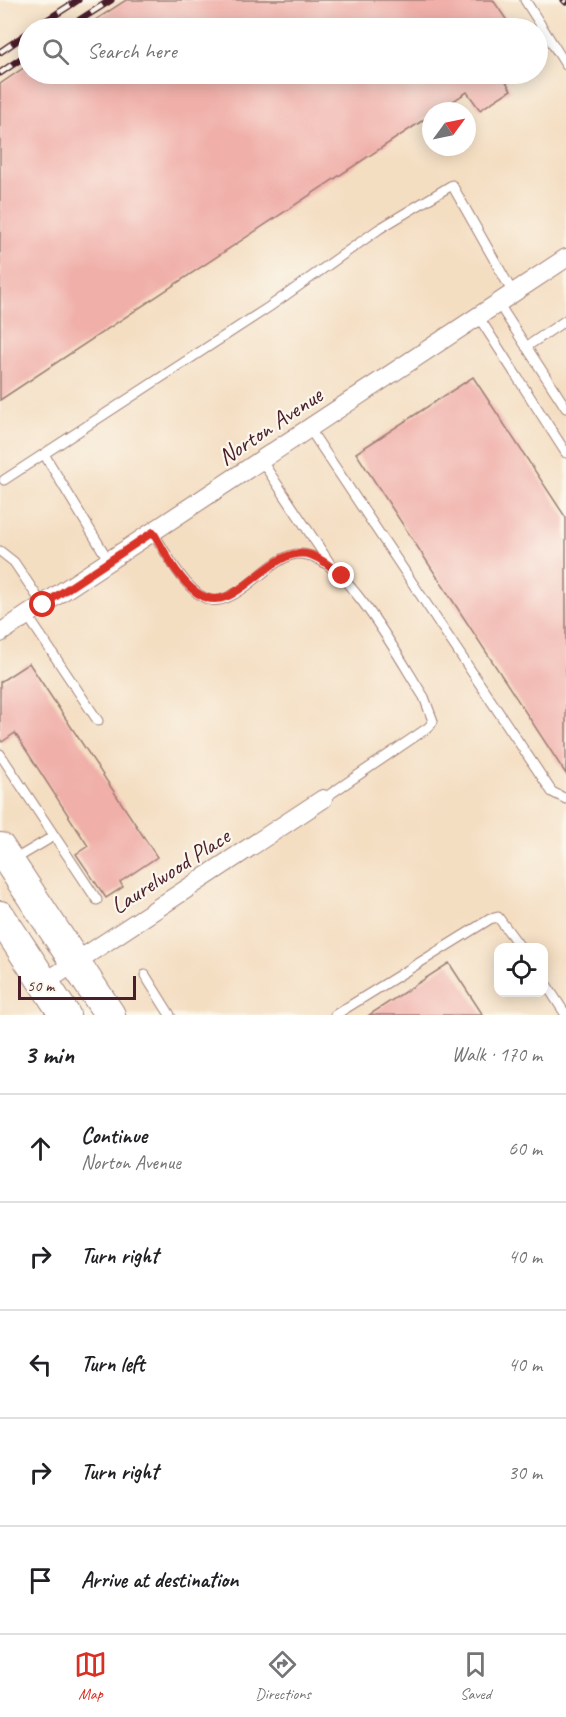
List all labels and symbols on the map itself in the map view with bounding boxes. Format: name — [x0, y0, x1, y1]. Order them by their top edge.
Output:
north arrow — [422, 102, 476, 156]
street label: Norton Avenue — [212, 379, 330, 472]
route end — [328, 562, 354, 588]
route start — [29, 591, 55, 617]
street label: Laurelwood Place — [105, 820, 237, 921]
scale bar — [18, 973, 136, 1001]

